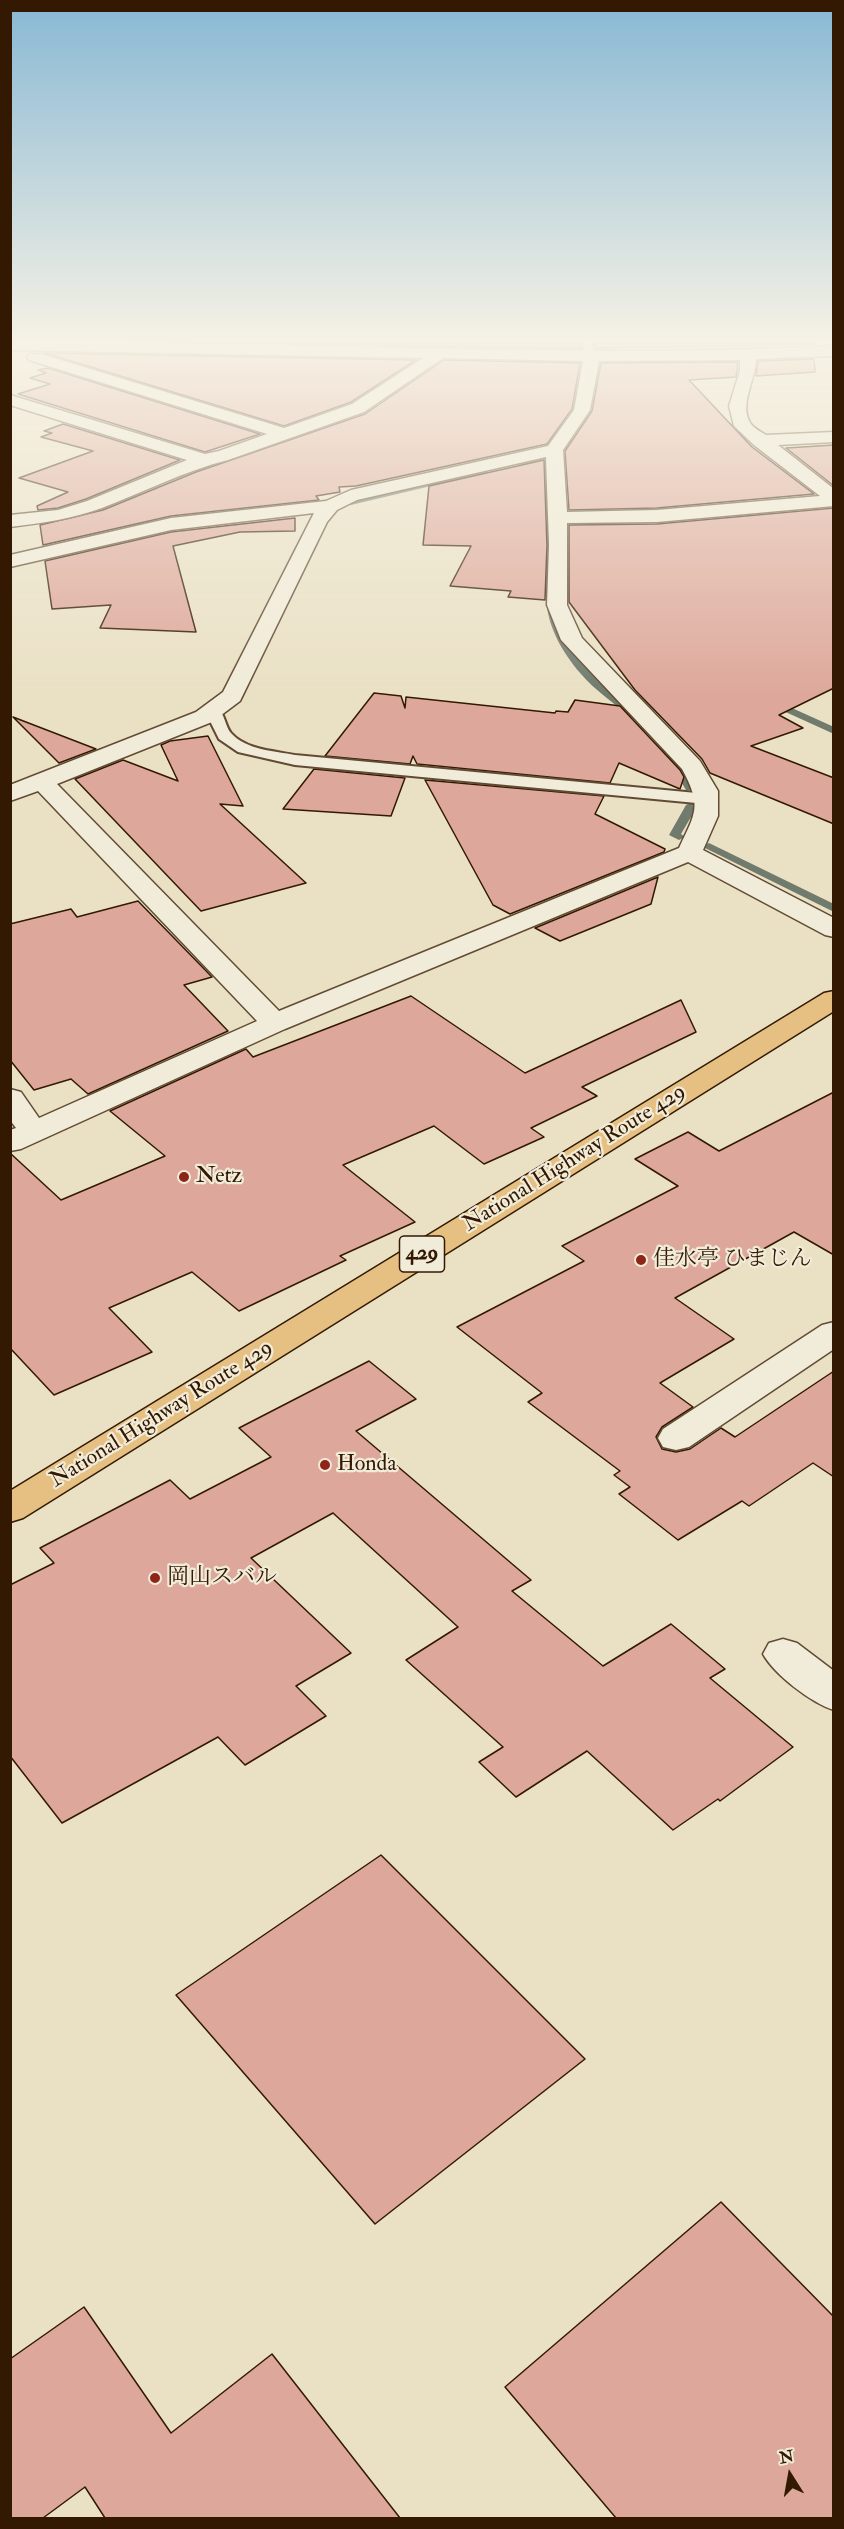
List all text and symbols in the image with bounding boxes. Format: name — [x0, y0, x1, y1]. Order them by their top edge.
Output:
street label: National Highway Route 429 — [459, 1080, 691, 1238]
place label: Netz — [196, 1164, 242, 1190]
marker: Netz — [177, 1170, 191, 1184]
road number: 429 — [400, 1236, 444, 1272]
place label: 佳水亭 ひまじん — [653, 1247, 812, 1273]
marker: 佳水亭 ひまじん — [634, 1253, 648, 1267]
street label: National Highway Route 429 — [46, 1336, 278, 1494]
place label: Honda — [337, 1452, 396, 1478]
marker: Honda — [318, 1458, 332, 1472]
place label: 岡山スバル — [167, 1565, 277, 1591]
marker: 岡山スバル — [148, 1571, 162, 1585]
north arrow — [760, 2445, 820, 2505]
text: N — [778, 2446, 795, 2469]

